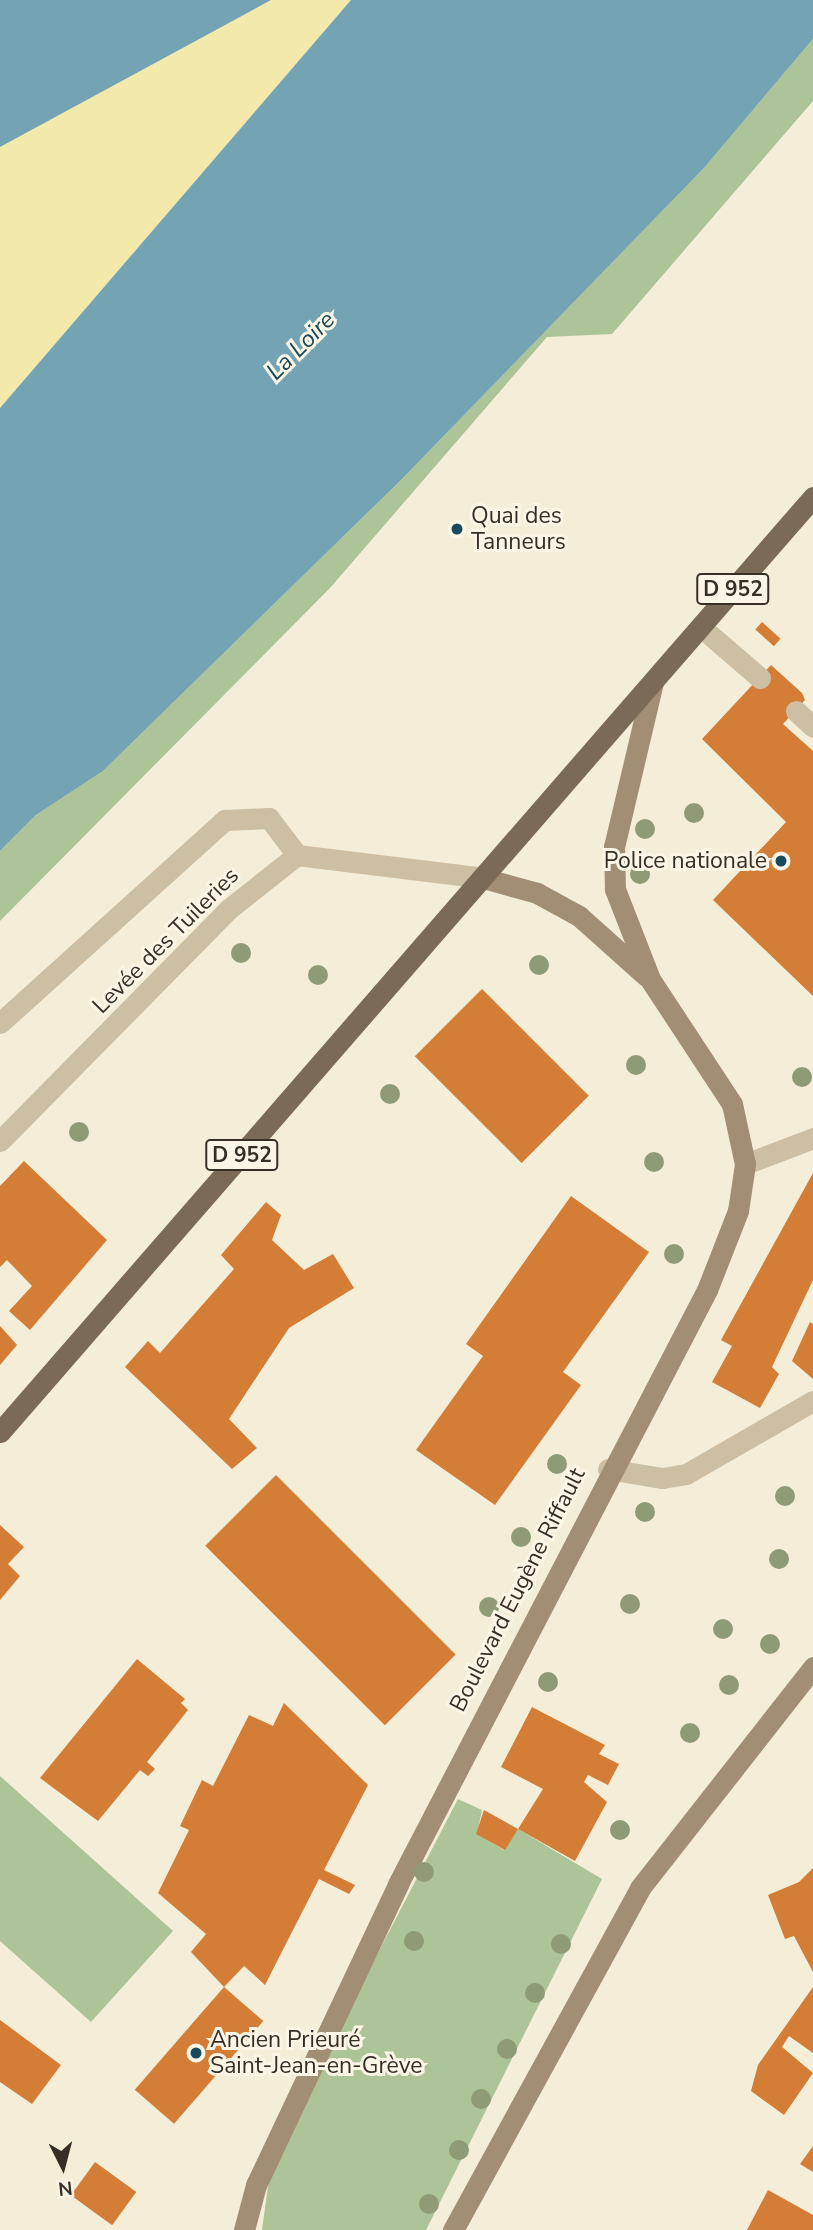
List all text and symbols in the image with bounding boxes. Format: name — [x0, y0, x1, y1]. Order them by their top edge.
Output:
water label: La Loire — [261, 306, 341, 386]
place label: Quai des Tanneurs — [471, 502, 566, 556]
marker: Quai des Tanneurs — [449, 521, 465, 537]
road number: D 952 — [696, 572, 770, 606]
place label: Police nationale — [604, 847, 767, 875]
marker: Police nationale — [773, 853, 789, 869]
street label: Levée des Tuileries — [87, 862, 245, 1020]
road number: D 952 — [205, 1138, 279, 1172]
street label: Boulevard Eugène Riffault — [444, 1464, 592, 1716]
place label: Ancien Prieuré Saint-Jean-en-Grève — [210, 2026, 423, 2080]
marker: Ancien Prieuré Saint-Jean-en-Grève — [188, 2045, 204, 2061]
north arrow — [28, 2132, 98, 2202]
text: N — [57, 2174, 74, 2202]

